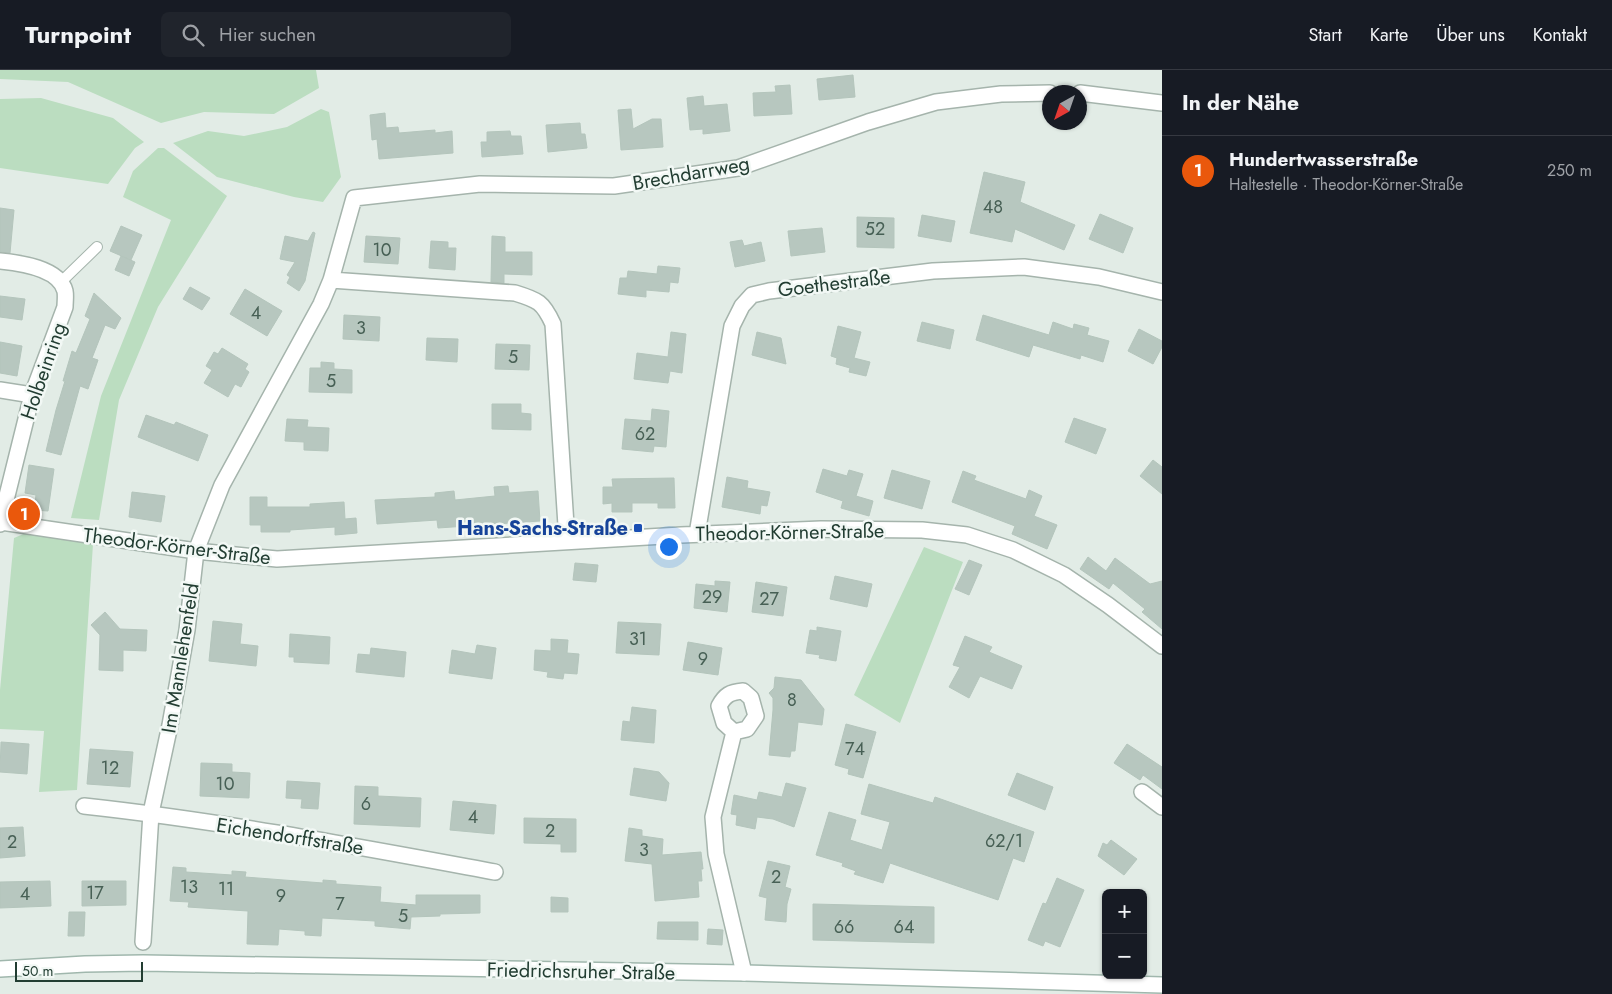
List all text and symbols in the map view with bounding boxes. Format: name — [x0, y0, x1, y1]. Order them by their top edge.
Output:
search box — [161, 12, 511, 57]
text: Turnpoint — [25, 17, 131, 52]
icon: search — [179, 21, 207, 49]
text: Hier suchen — [219, 21, 316, 48]
text: Start — [1308, 22, 1342, 48]
text: Karte — [1370, 22, 1408, 48]
text: Über uns — [1436, 22, 1505, 48]
text: Kontakt — [1533, 22, 1587, 48]
north arrow — [1042, 85, 1087, 130]
text: In der Nähe — [1182, 88, 1299, 118]
text: Hundertwasserstraße — [1229, 146, 1418, 173]
street label: Brechdarrweg — [630, 149, 752, 198]
text: 1 — [1194, 159, 1202, 182]
text: 250 m — [1547, 159, 1592, 182]
text: Haltestelle · Theodor-Körner-Straße — [1229, 173, 1463, 196]
house number: 48 — [983, 194, 1003, 220]
house number: 52 — [865, 216, 885, 242]
house number: 10 — [373, 237, 392, 263]
street label: Goethestraße — [776, 262, 892, 305]
house number: 4 — [251, 300, 261, 326]
house number: 3 — [356, 315, 366, 341]
street label: Holbeinring — [13, 319, 74, 424]
house number: 5 — [508, 344, 518, 370]
house number: 5 — [326, 368, 336, 394]
house number: 62 — [635, 421, 655, 447]
pin: 1 — [8, 495, 40, 533]
place label: Hans-Sachs-Straße — [457, 514, 628, 543]
street label: Theodor-Körner-Straße — [695, 516, 885, 549]
street label: Theodor-Körner-Straße — [82, 521, 272, 572]
marker: Hans-Sachs-Straße — [632, 522, 644, 534]
your location — [656, 534, 682, 560]
street label: Im Mannlehenfeld — [154, 581, 207, 735]
house number: 29 — [702, 584, 722, 610]
house number: 27 — [759, 586, 779, 612]
house number: 31 — [629, 626, 647, 652]
house number: 9 — [698, 646, 708, 672]
house number: 8 — [787, 687, 797, 713]
house number: 74 — [845, 736, 865, 762]
house number: 12 — [101, 755, 119, 781]
house number: 10 — [216, 771, 235, 797]
house number: 6 — [361, 791, 371, 817]
house number: 4 — [468, 804, 478, 830]
street label: Eichendorffstraße — [214, 811, 366, 862]
house number: 2 — [545, 818, 555, 844]
house number: 62/1 — [985, 828, 1023, 854]
house number: 2 — [7, 829, 17, 855]
house number: 3 — [639, 837, 649, 863]
house number: 2 — [771, 864, 781, 890]
house number: 13 — [180, 874, 198, 900]
house number: 11 — [218, 876, 234, 902]
house number: 17 — [86, 880, 104, 906]
house number: 4 — [20, 881, 30, 907]
house number: 9 — [276, 883, 286, 909]
map controls — [1102, 889, 1147, 979]
button: + — [1102, 889, 1147, 934]
house number: 7 — [335, 891, 345, 917]
house number: 5 — [398, 903, 408, 929]
house number: 66 — [834, 914, 854, 940]
house number: 64 — [894, 914, 914, 940]
button: − — [1102, 934, 1147, 979]
street label: Friedrichsruher Straße — [487, 955, 675, 988]
scale bar — [15, 959, 142, 982]
text: 50 m — [22, 961, 53, 981]

